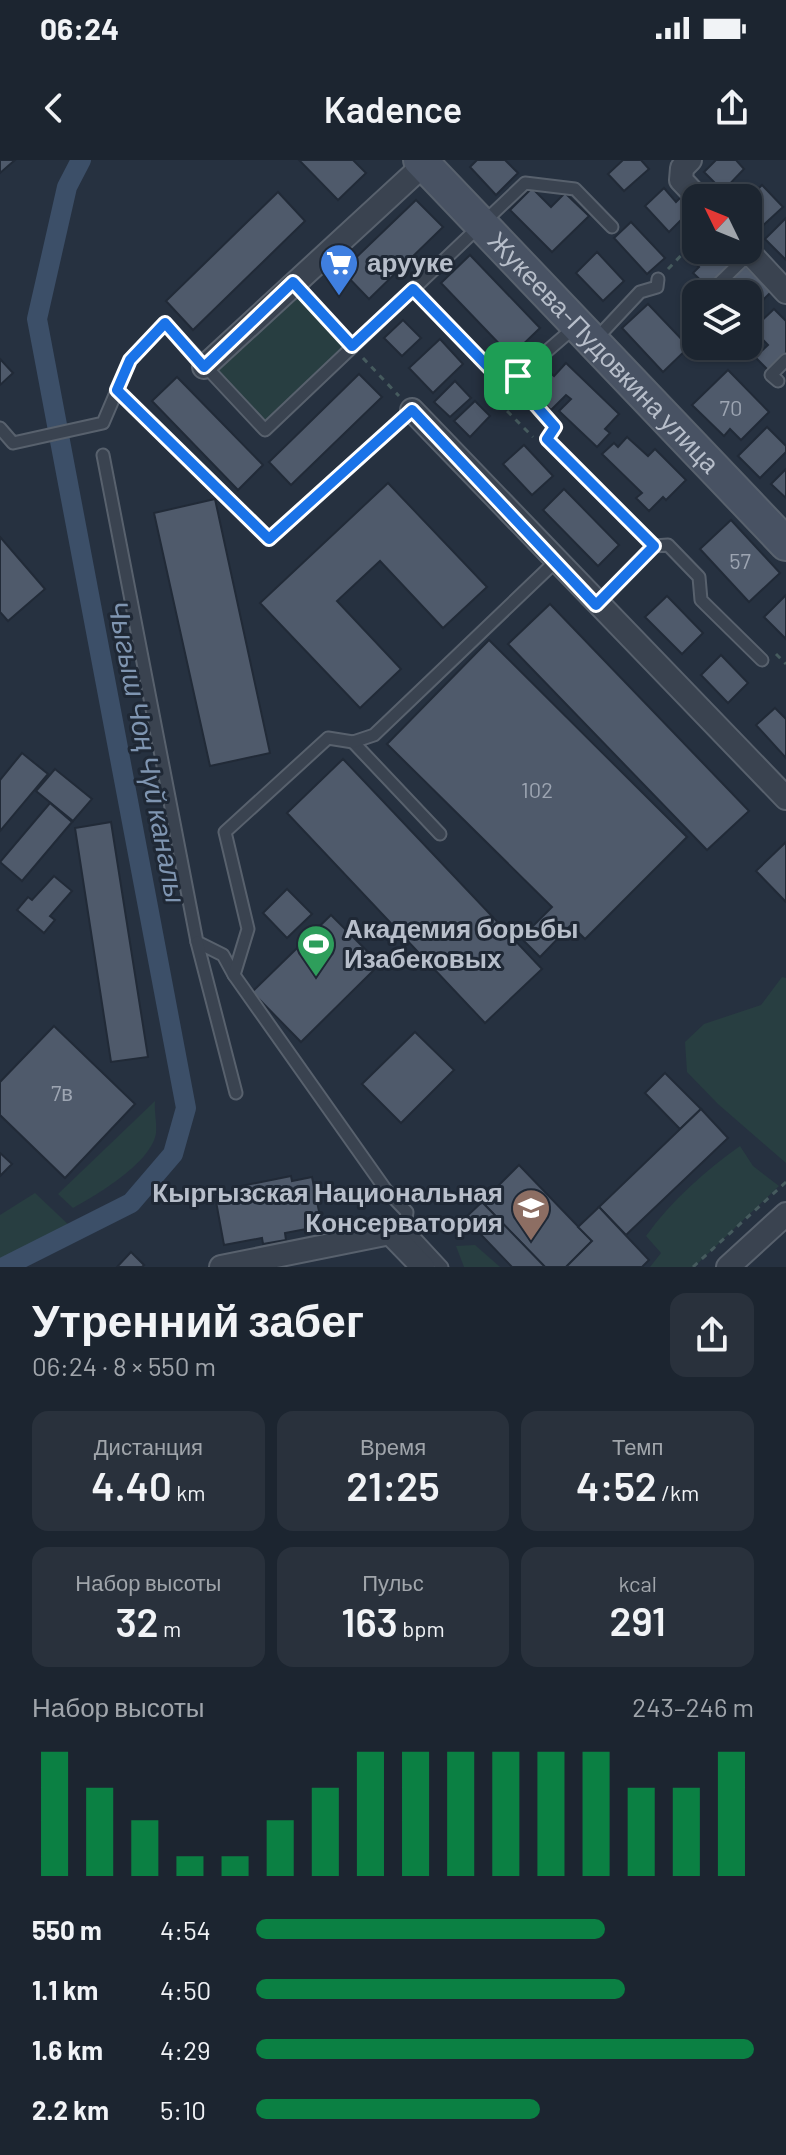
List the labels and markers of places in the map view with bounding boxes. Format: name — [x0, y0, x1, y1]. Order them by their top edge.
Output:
supermarket icon: арууке — [318, 242, 360, 297]
place label: арууке — [367, 246, 453, 277]
pin — [484, 342, 552, 410]
place label: Академия борьбы Изабековых — [344, 912, 579, 973]
sports icon: Академия борьбы Изабековых — [295, 923, 337, 978]
place label: Кыргызская Национальная Консерватория — [152, 1176, 503, 1237]
school or university icon: Кыргызская Национальная Консерватория — [510, 1187, 552, 1242]

